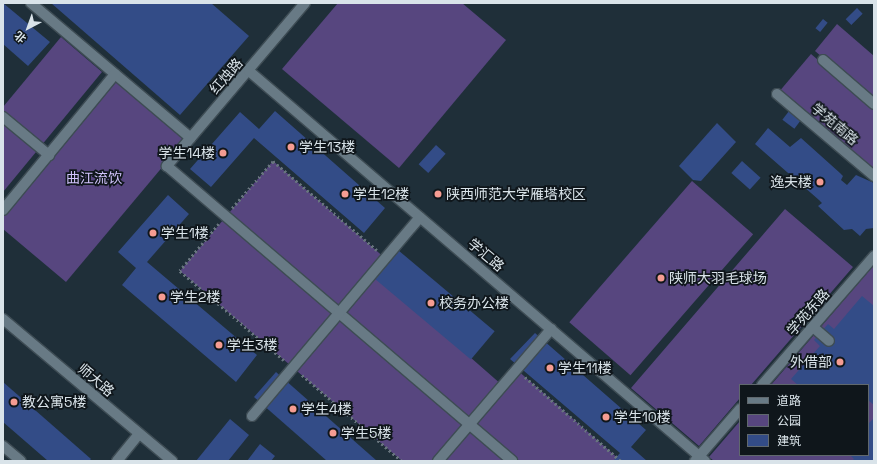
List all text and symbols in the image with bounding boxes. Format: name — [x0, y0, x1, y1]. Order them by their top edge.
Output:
north arrow — [8, 8, 48, 48]
text: 北 — [11, 28, 29, 46]
street label: 红烛路 — [206, 55, 246, 97]
street label: 学苑南路 — [808, 100, 862, 148]
place label: 学生13楼 — [299, 139, 355, 155]
marker: 学生13楼 — [286, 142, 296, 152]
place label: 学生14楼 — [158, 145, 215, 161]
marker: 学生14楼 — [218, 148, 228, 158]
park label: 曲江流饮 — [66, 170, 122, 186]
place label: 逸夫楼 — [770, 174, 812, 190]
marker: 逸夫楼 — [815, 177, 825, 187]
place label: 学生12楼 — [353, 186, 409, 202]
place label: 陕西师范大学雁塔校区 — [446, 186, 586, 202]
marker: 学生12楼 — [340, 189, 350, 199]
marker: 陕西师范大学雁塔校区 — [433, 189, 443, 199]
place label: 学生1楼 — [161, 225, 209, 241]
marker: 学生1楼 — [148, 228, 158, 238]
street label: 学汇路 — [465, 235, 507, 275]
place label: 陕师大羽毛球场 — [669, 270, 767, 286]
marker: 陕师大羽毛球场 — [656, 273, 666, 283]
street label: 学苑东路 — [783, 285, 833, 339]
place label: 学生2楼 — [170, 289, 220, 305]
marker: 学生2楼 — [157, 292, 167, 302]
place label: 校务办公楼 — [439, 295, 509, 311]
marker: 校务办公楼 — [426, 298, 436, 308]
place label: 学生3楼 — [227, 337, 277, 353]
marker: 学生3楼 — [214, 340, 224, 350]
place label: 外借部 — [790, 354, 832, 370]
marker: 外借部 — [835, 357, 845, 367]
street label: 师大路 — [75, 360, 117, 400]
place label: 学生11楼 — [558, 360, 612, 376]
marker: 学生11楼 — [545, 363, 555, 373]
legend — [739, 384, 869, 456]
text: 道路 — [777, 393, 801, 409]
place label: 教公寓5楼 — [22, 394, 86, 410]
marker: 教公寓5楼 — [9, 397, 19, 407]
place label: 学生4楼 — [301, 401, 352, 417]
marker: 学生4楼 — [288, 404, 298, 414]
place label: 学生10楼 — [614, 409, 671, 425]
marker: 学生10楼 — [601, 412, 611, 422]
text: 公园 — [777, 413, 801, 429]
place label: 学生5楼 — [341, 425, 391, 441]
marker: 学生5楼 — [328, 428, 338, 438]
text: 建筑 — [777, 433, 801, 449]

